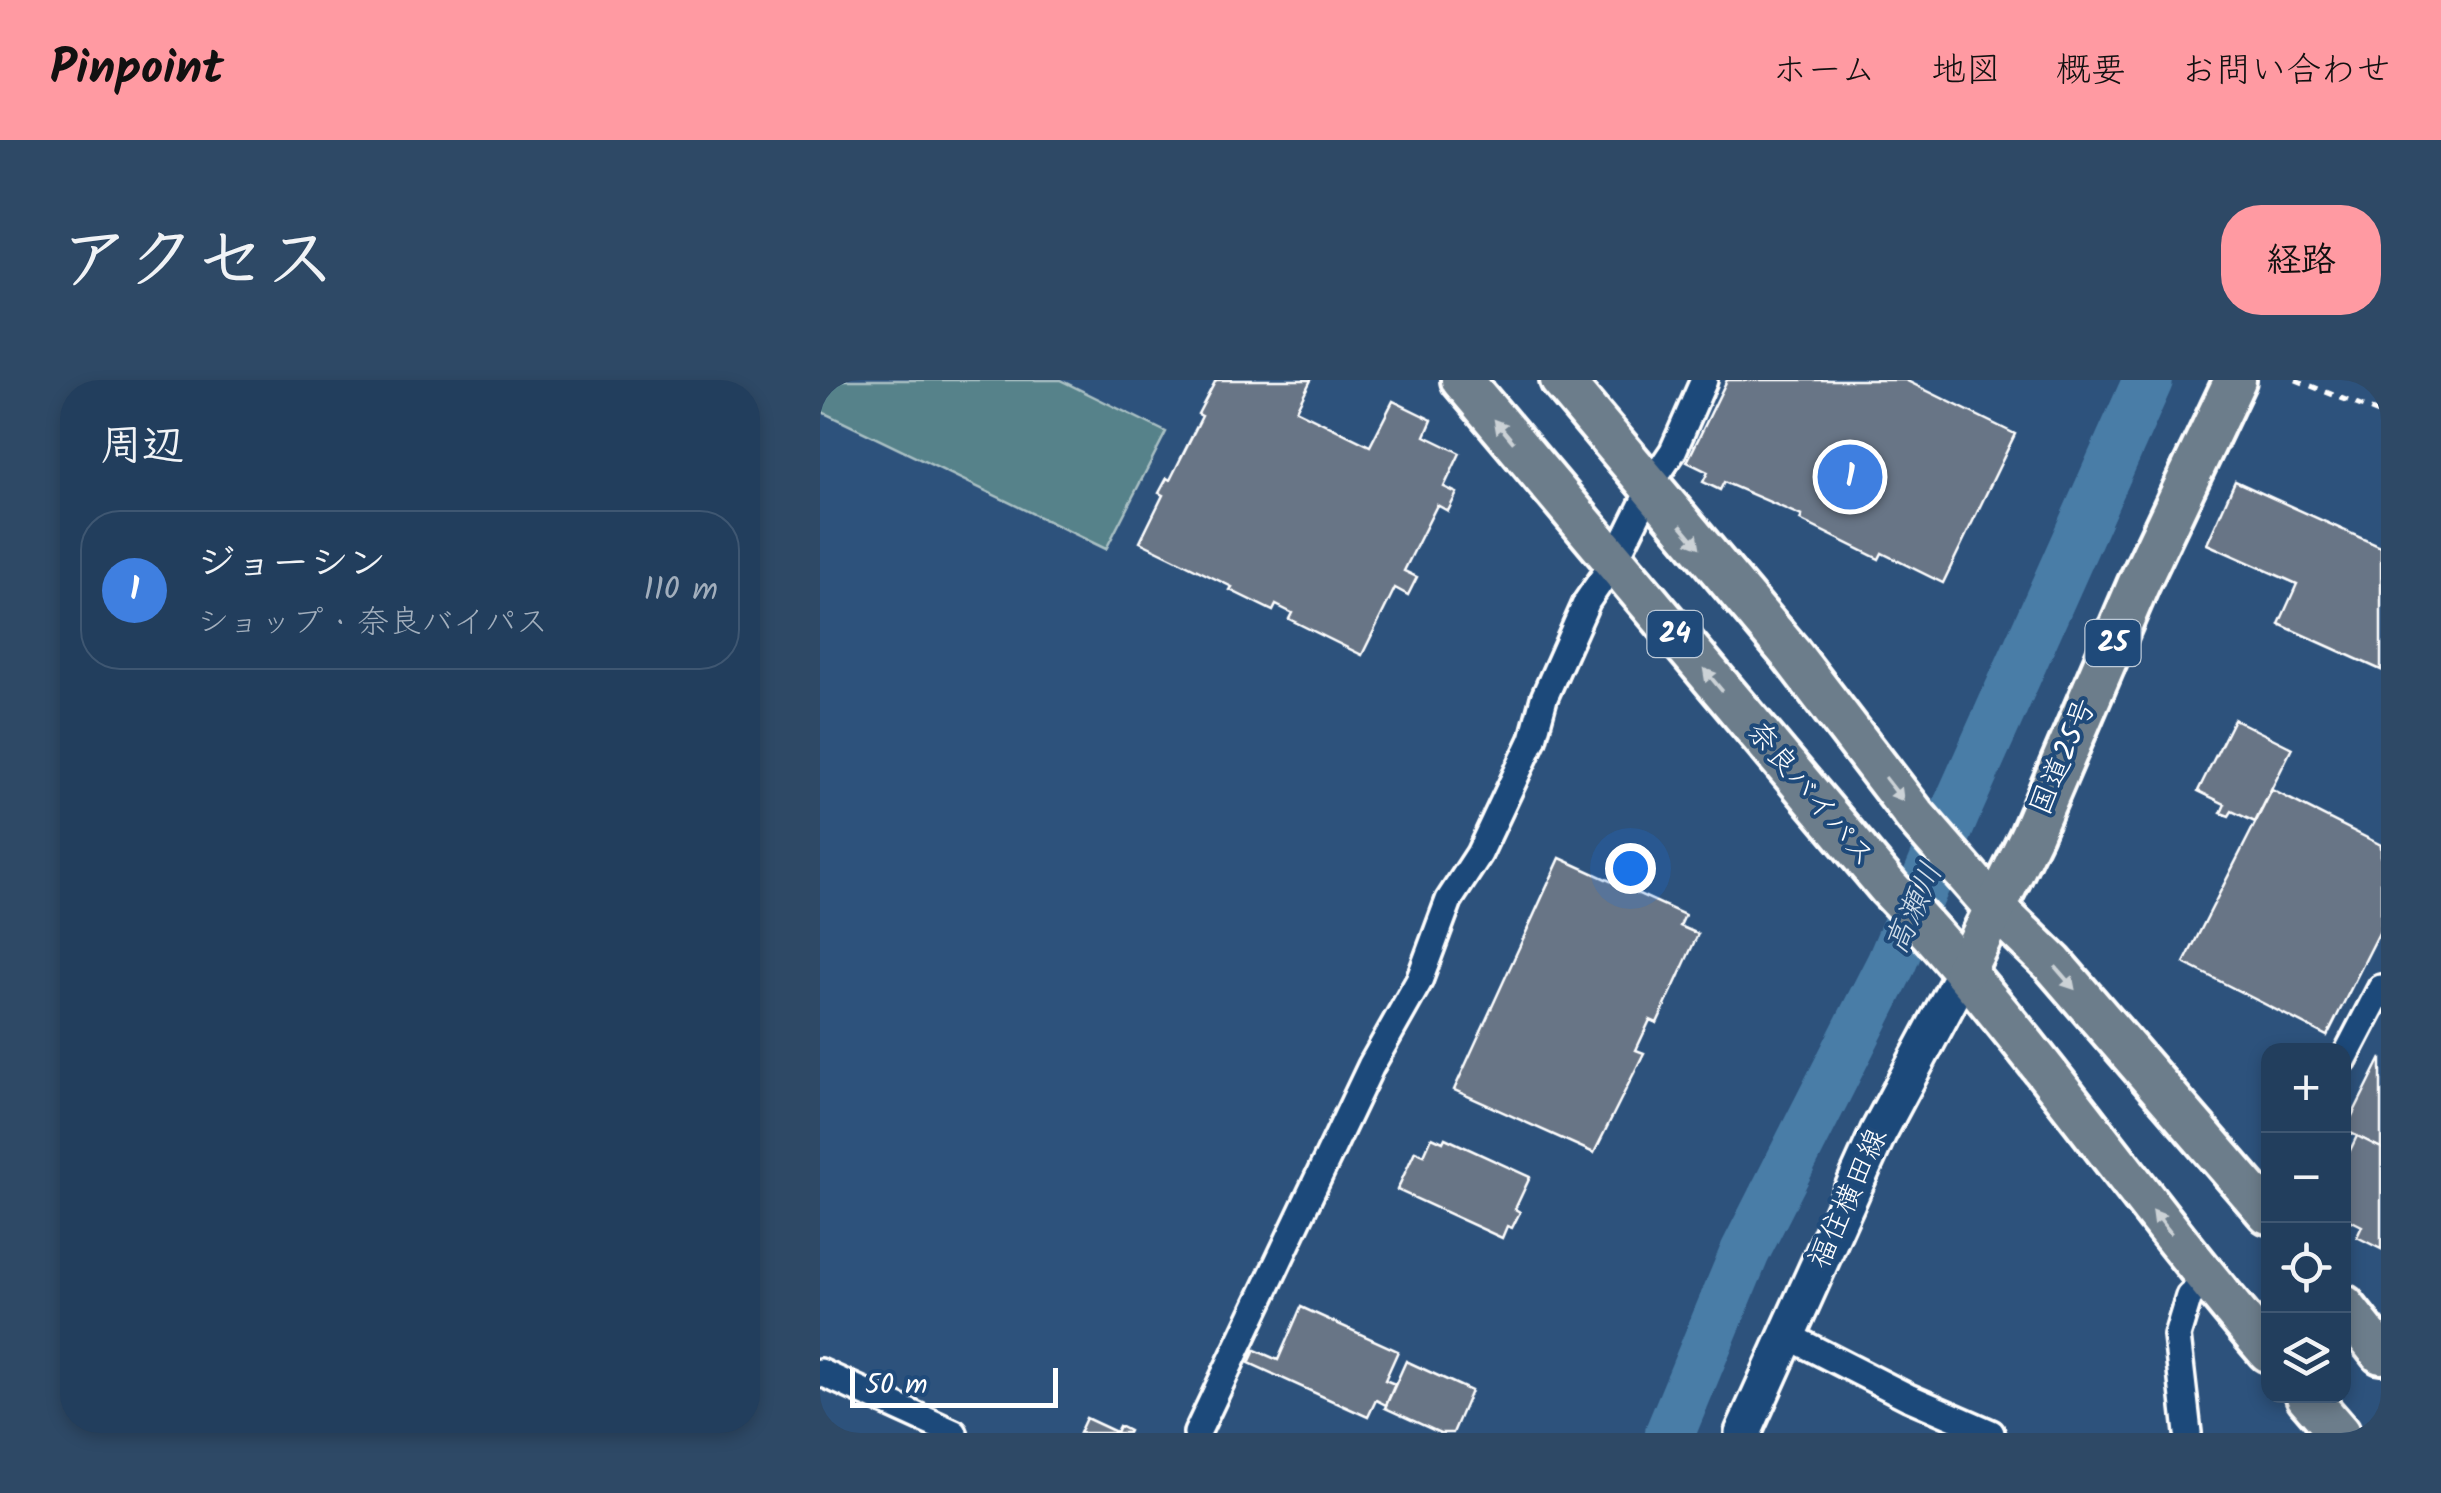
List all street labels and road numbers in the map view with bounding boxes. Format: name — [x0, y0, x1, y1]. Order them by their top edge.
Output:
road number: 24 — [1648, 611, 1702, 657]
road number: 25 — [2086, 620, 2140, 666]
street label: 国道25号 — [2018, 691, 2110, 823]
street label: 奈良バイパス — [1734, 711, 1886, 879]
street label: 福住横田線 — [1797, 1121, 1901, 1277]

